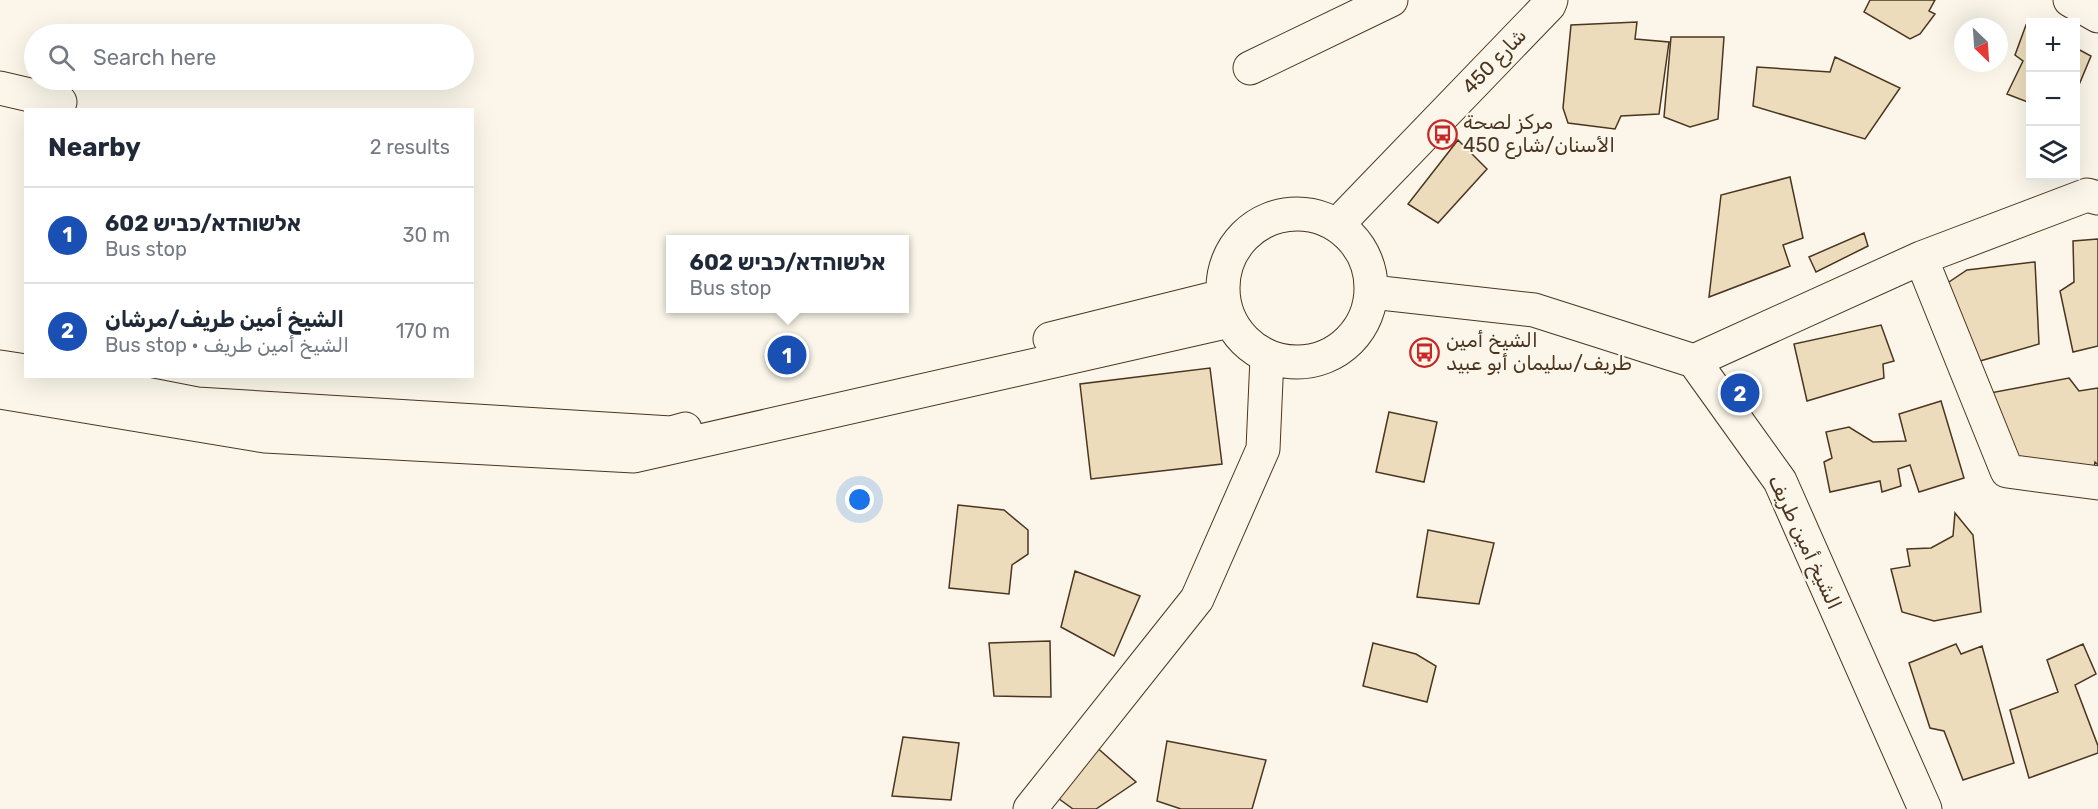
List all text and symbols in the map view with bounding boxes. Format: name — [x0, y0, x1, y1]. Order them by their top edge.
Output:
north arrow — [1954, 18, 2008, 72]
map controls — [2026, 18, 2080, 180]
button: + — [2026, 18, 2080, 72]
street label: شارع 450 — [1457, 23, 1532, 100]
search box — [24, 24, 474, 90]
icon: search — [45, 41, 78, 74]
text: Search here — [93, 44, 216, 71]
button: − — [2026, 72, 2080, 126]
place label: مركز لصحة الأسنان/شارع 450 — [1463, 110, 1615, 159]
bus stop icon: مركز لصحة الأسنان/شارع 450 — [1426, 118, 1458, 150]
button: layers — [2026, 126, 2080, 180]
text: Nearby — [48, 132, 141, 163]
text: 2 results — [370, 135, 450, 159]
text: אלשוהדא/כביש 602 — [105, 210, 301, 237]
text: 1 — [63, 223, 72, 247]
text: 30 m — [403, 223, 450, 247]
popup — [666, 235, 909, 313]
text: Bus stop — [105, 237, 187, 261]
text: אלשוהדא/כביש 602 — [690, 249, 885, 276]
text: Bus stop — [690, 276, 771, 300]
text: الشيخ أمين طريف/مرشان — [105, 306, 344, 333]
text: 2 — [61, 319, 74, 343]
text: 170 m — [396, 319, 450, 343]
place label: الشيخ أمين طريف/سليمان أبو عبيد — [1446, 328, 1632, 375]
pin: 1 — [768, 332, 806, 378]
text: Bus stop · الشيخ أمين طريف — [105, 333, 349, 357]
bus stop icon: الشيخ أمين طريف/سليمان أبو عبيد — [1409, 336, 1441, 368]
pin: 2 — [1720, 370, 1760, 416]
street label: الشيخ أمين طريف — [1762, 471, 1847, 614]
your location — [845, 485, 874, 514]

